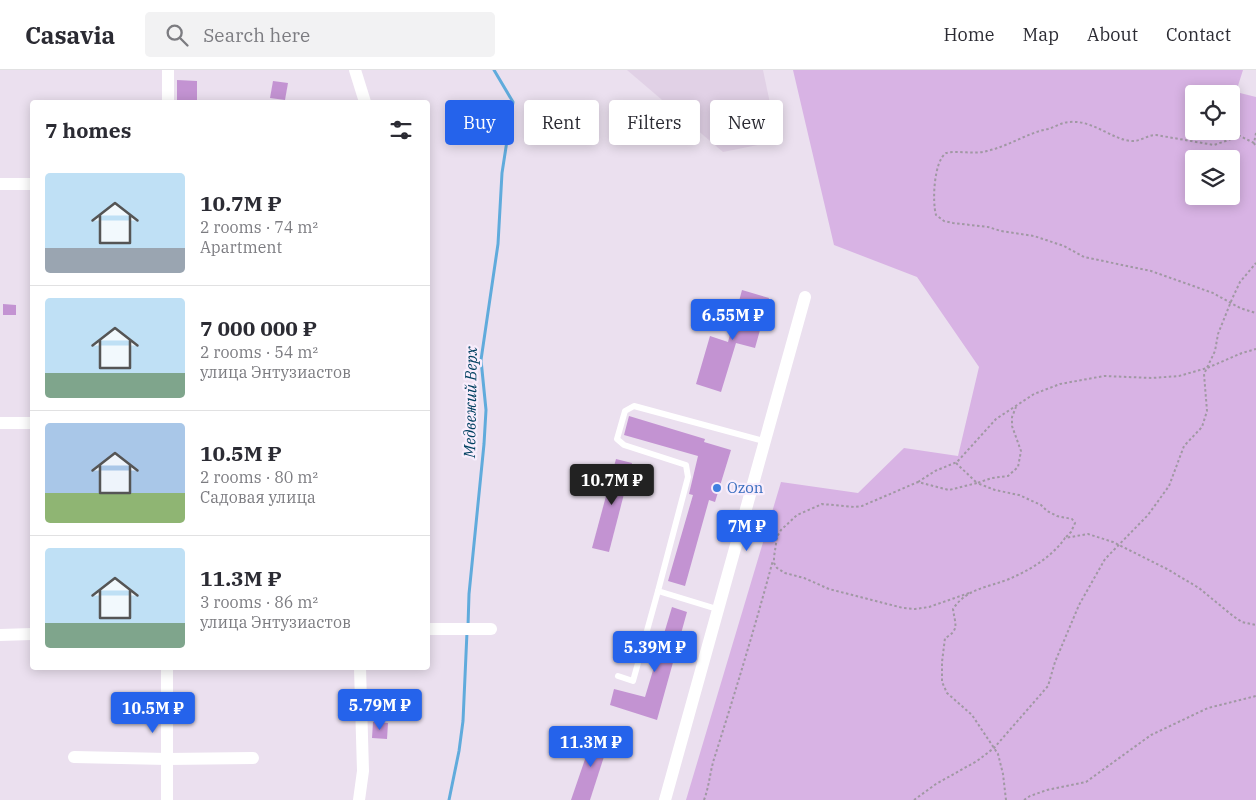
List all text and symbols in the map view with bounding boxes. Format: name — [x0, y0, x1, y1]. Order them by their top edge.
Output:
search box — [145, 12, 495, 57]
text: Casavia — [25, 19, 115, 51]
icon: search — [163, 21, 191, 49]
text: Search here — [203, 23, 310, 47]
text: Home — [943, 23, 995, 46]
text: Map — [1023, 23, 1059, 46]
text: About — [1087, 23, 1138, 46]
text: Contact — [1166, 23, 1231, 46]
map controls — [1185, 85, 1240, 205]
button: locate — [1185, 85, 1240, 140]
chip: Buy — [445, 100, 514, 145]
chip: Rent — [524, 100, 599, 145]
chip: Filters — [609, 100, 700, 145]
chip: New — [710, 100, 783, 145]
text: 7 homes — [45, 116, 131, 144]
icon: filters — [387, 116, 415, 144]
button: layers — [1185, 150, 1240, 205]
text: 10.7M ₽ — [200, 189, 282, 217]
icon: home — [85, 193, 145, 253]
text: 2 rooms · 74 m² — [200, 217, 318, 237]
text: Apartment — [200, 237, 282, 257]
pin: 6.55M ₽ — [687, 298, 779, 341]
text: 6.55M ₽ — [702, 305, 764, 325]
text: 7 000 000 ₽ — [200, 314, 317, 342]
icon: home — [85, 318, 145, 378]
text: 2 rooms · 54 m² — [200, 342, 318, 362]
water label: Медвежий Верх — [459, 345, 481, 459]
text: улица Энтузиастов — [200, 362, 351, 382]
text: 10.5M ₽ — [200, 439, 282, 467]
icon: home — [85, 443, 145, 503]
pin: 10.7M ₽ — [566, 464, 658, 506]
text: 2 rooms · 80 m² — [200, 467, 318, 487]
text: 10.7M ₽ — [581, 470, 643, 490]
place label: Ozon — [727, 478, 764, 497]
marker: Ozon — [711, 482, 723, 494]
text: Садовая улица — [200, 487, 316, 507]
pin: 7M ₽ — [717, 510, 777, 552]
text: 7M ₽ — [728, 516, 766, 536]
text: 11.3M ₽ — [200, 564, 282, 592]
icon: home — [85, 568, 145, 628]
text: 3 rooms · 86 m² — [200, 592, 318, 612]
text: улица Энтузиастов — [200, 612, 351, 632]
pin: 5.39M ₽ — [609, 630, 701, 673]
text: 5.39M ₽ — [624, 637, 686, 657]
pin: 5.79M ₽ — [334, 688, 426, 731]
pin: 10.5M ₽ — [107, 692, 199, 734]
text: 5.79M ₽ — [349, 695, 411, 715]
text: 10.5M ₽ — [122, 698, 184, 718]
pin: 11.3M ₽ — [545, 726, 637, 768]
text: 11.3M ₽ — [560, 732, 622, 752]

